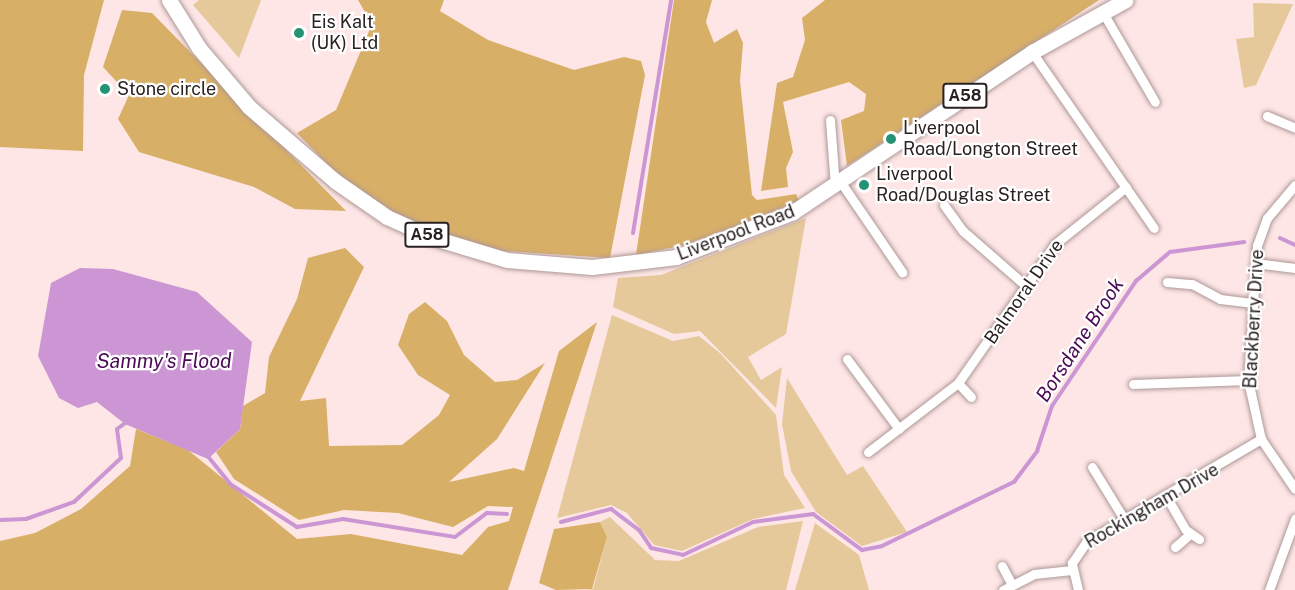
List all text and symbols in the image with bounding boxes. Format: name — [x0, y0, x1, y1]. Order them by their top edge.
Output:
place label: Eis Kalt (UK) Ltd — [311, 12, 378, 54]
marker: Eis Kalt (UK) Ltd — [292, 26, 306, 40]
place label: Stone circle — [117, 78, 217, 100]
marker: Stone circle — [98, 82, 112, 96]
road number: A58 — [941, 83, 989, 109]
place label: Liverpool Road/Longton Street — [903, 118, 1078, 160]
marker: Liverpool Road/Longton Street — [884, 132, 898, 146]
place label: Liverpool Road/Douglas Street — [876, 164, 1050, 207]
marker: Liverpool Road/Douglas Street — [857, 178, 871, 192]
street label: Liverpool Road — [674, 201, 798, 265]
road number: A58 — [403, 222, 451, 248]
street label: Balmoral Drive — [980, 236, 1068, 348]
street label: Blackberry Drive — [1240, 249, 1268, 389]
water label: Borsdane Brook — [1031, 274, 1129, 406]
water label: Sammy's Flood — [96, 349, 232, 373]
street label: Rockingham Drive — [1081, 459, 1223, 553]

